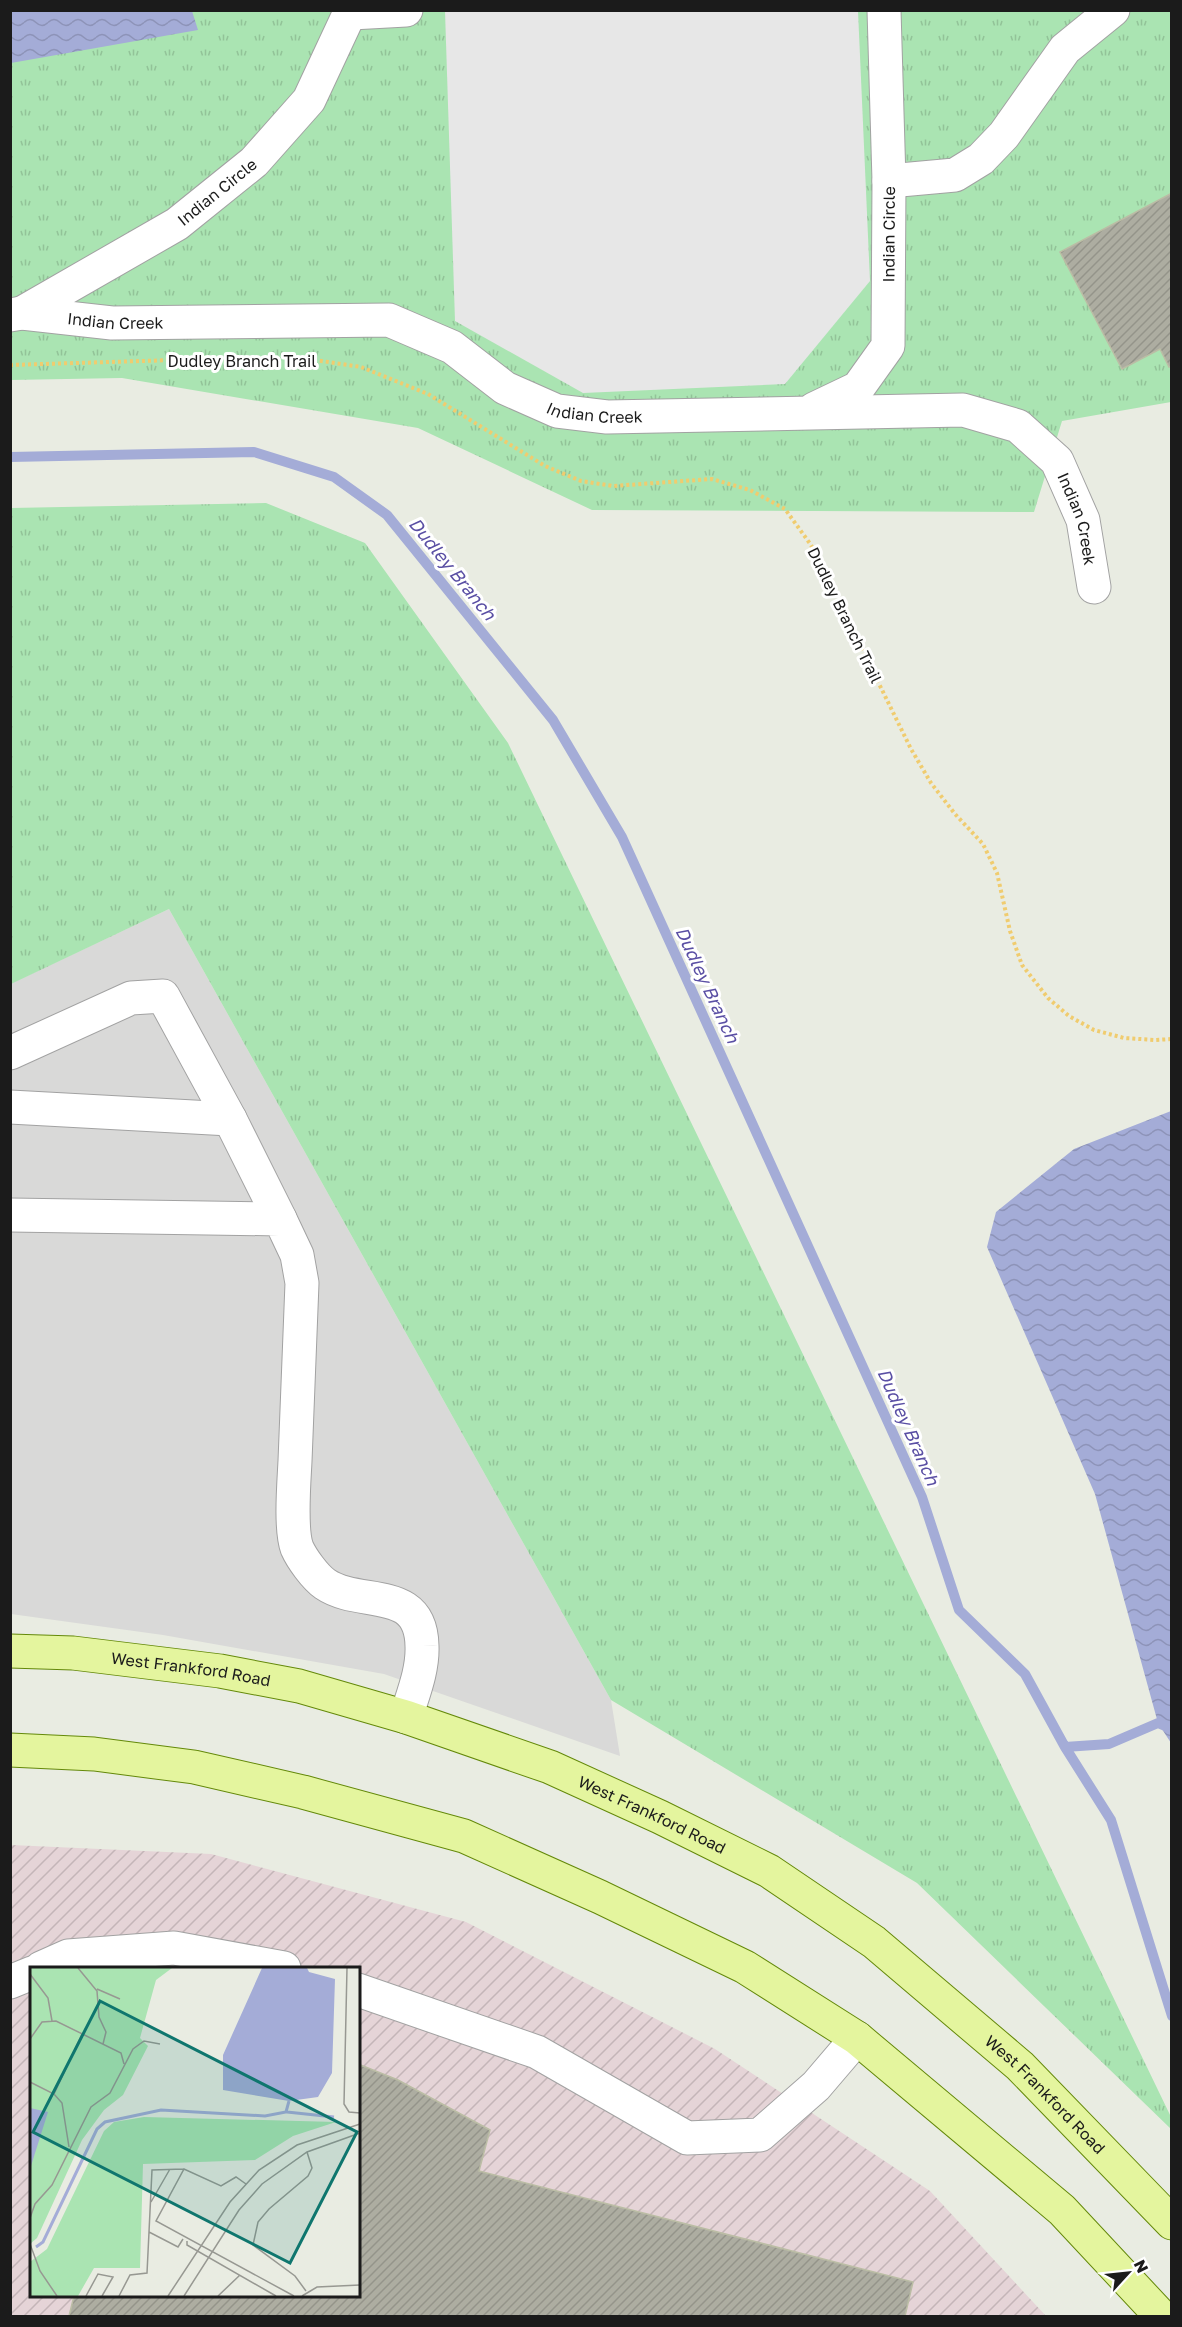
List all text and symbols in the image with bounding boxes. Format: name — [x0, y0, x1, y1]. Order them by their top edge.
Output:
street label: Indian Circle — [173, 154, 261, 230]
street label: Indian Circle — [878, 186, 899, 283]
street label: Indian Creek — [66, 308, 164, 333]
street label: Dudley Branch Trail — [168, 351, 316, 371]
street label: Indian Creek — [543, 398, 643, 427]
street label: Indian Creek — [1053, 469, 1100, 567]
water label: Dudley Branch — [405, 513, 501, 625]
street label: Dudley Branch Trail — [803, 544, 887, 686]
water label: Dudley Branch — [671, 923, 745, 1047]
water label: Dudley Branch — [873, 1365, 945, 1489]
street label: West Frankford Road — [110, 1648, 272, 1690]
street label: West Frankford Road — [575, 1771, 729, 1858]
inset map — [30, 1967, 360, 2297]
street label: West Frankford Road — [981, 2031, 1109, 2158]
north arrow — [1098, 2243, 1158, 2303]
text: N — [1130, 2256, 1153, 2276]

